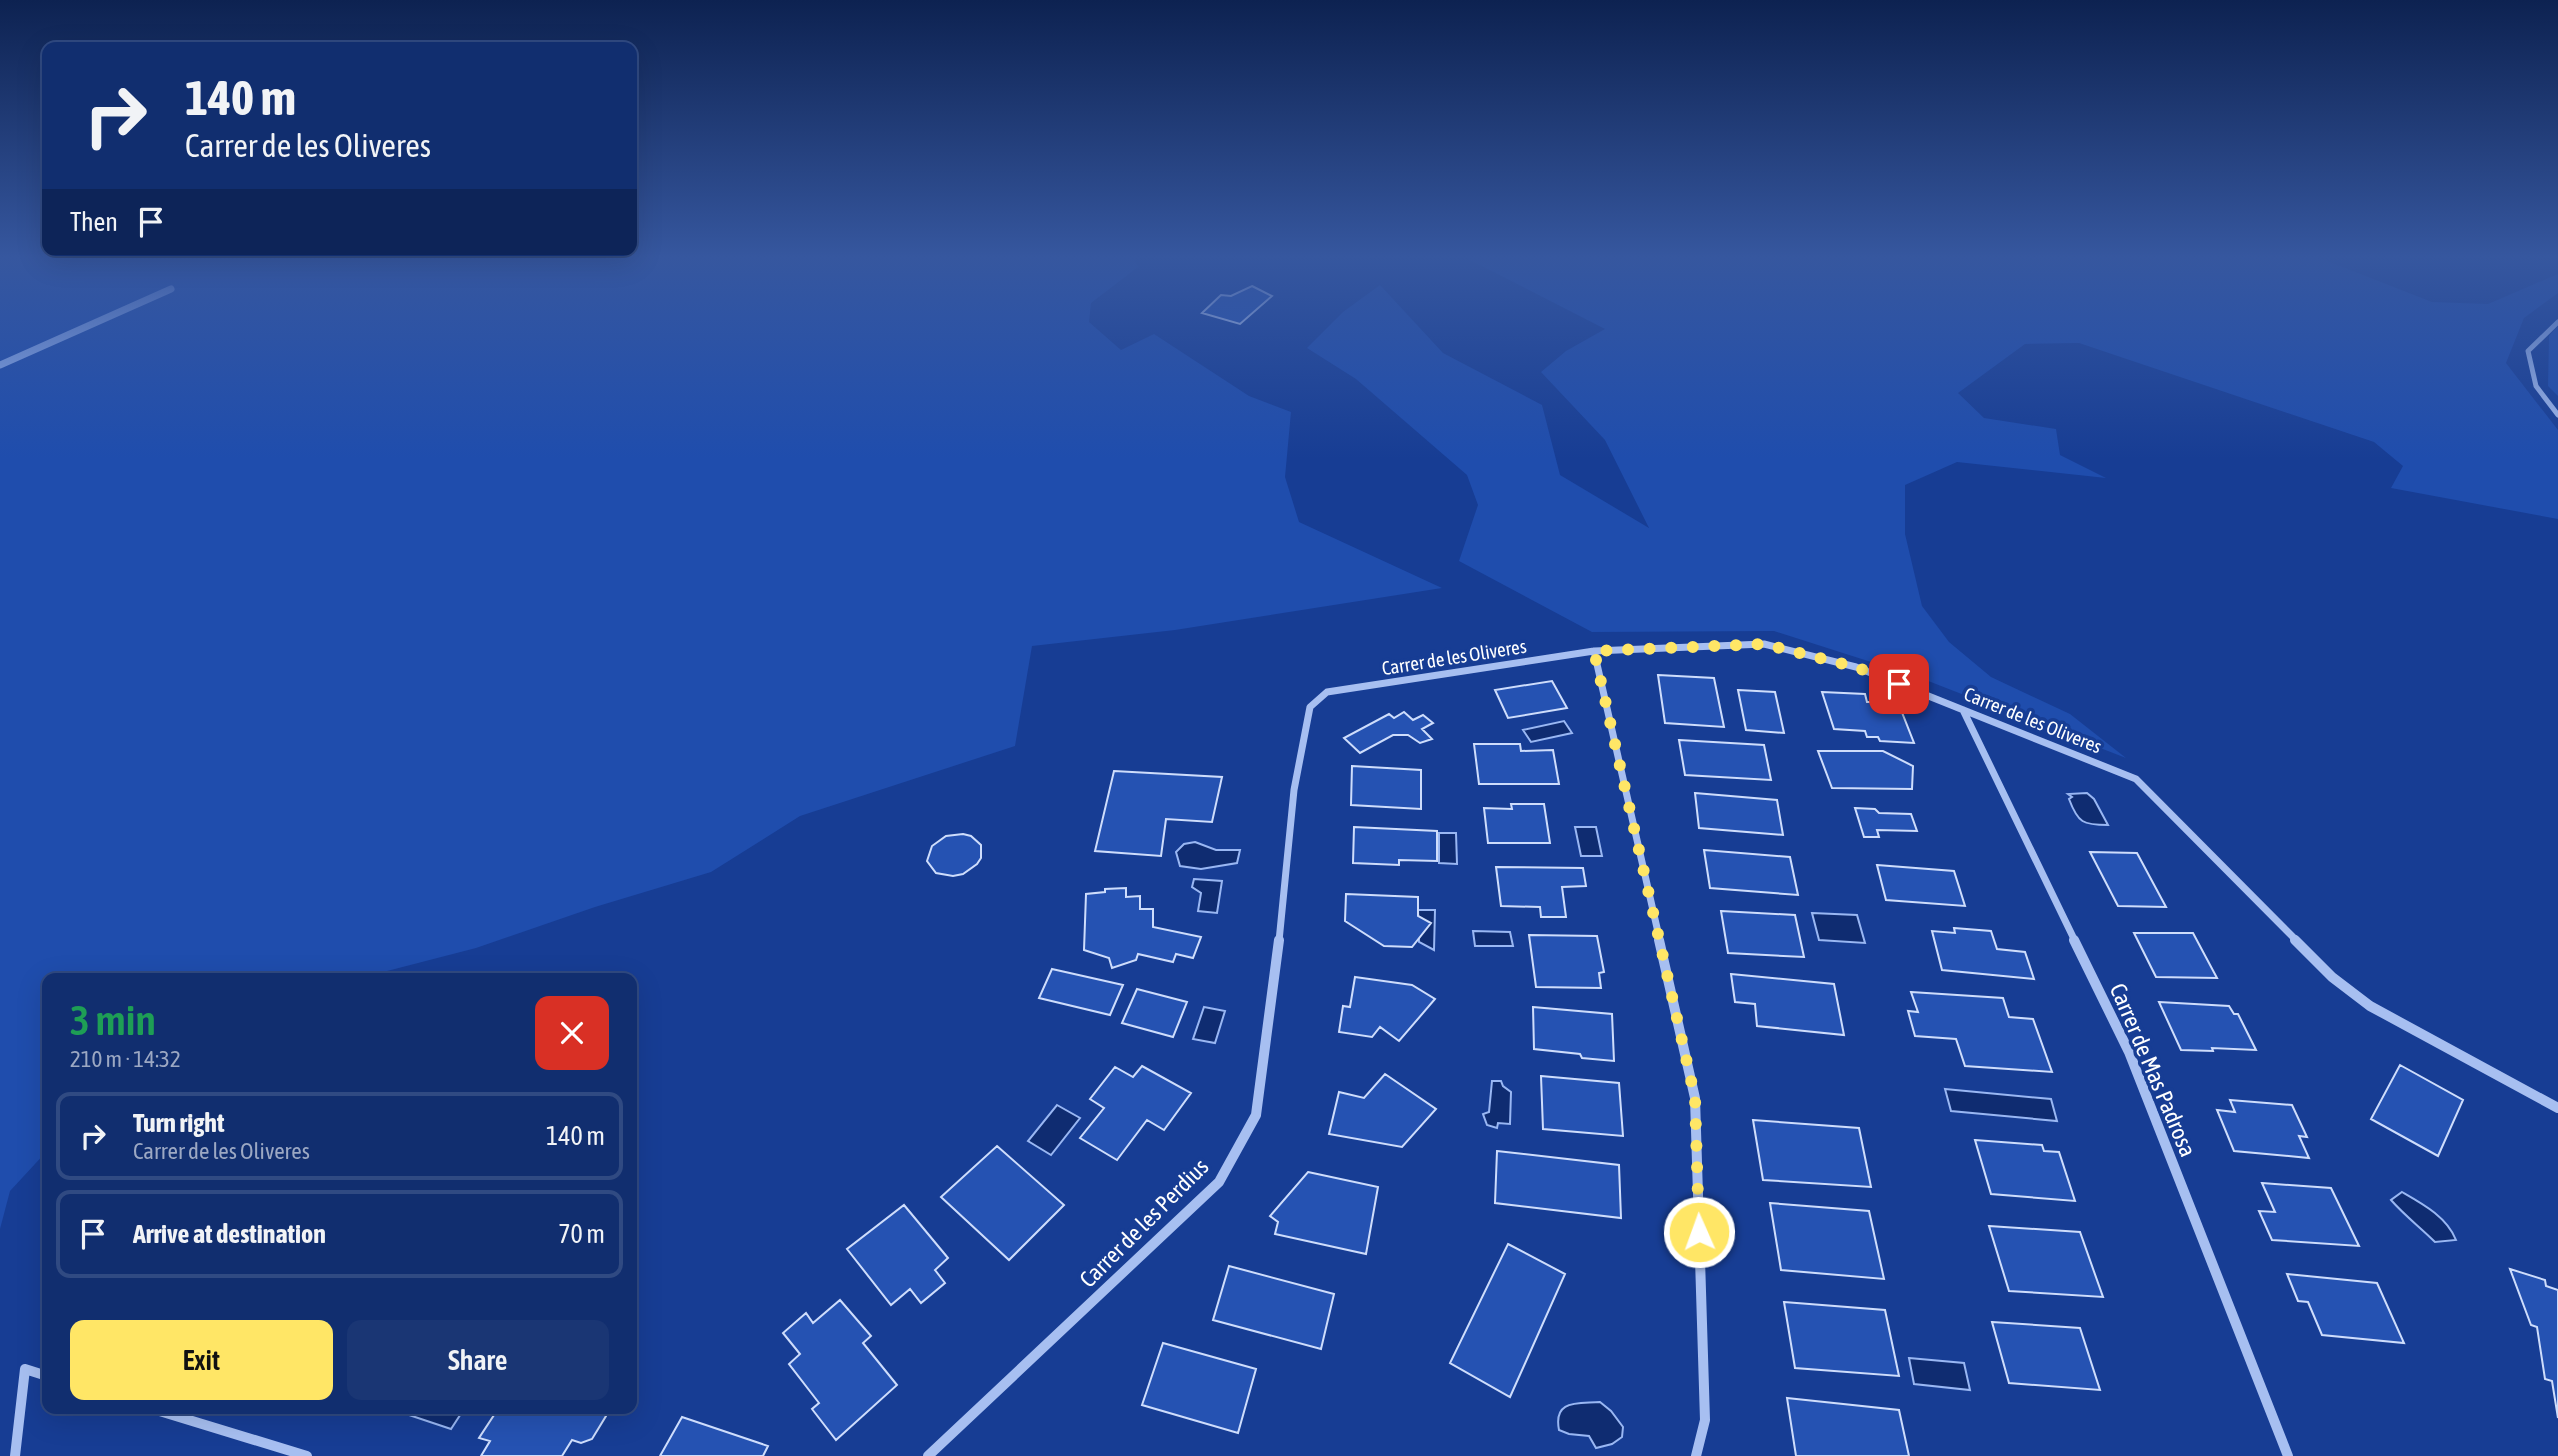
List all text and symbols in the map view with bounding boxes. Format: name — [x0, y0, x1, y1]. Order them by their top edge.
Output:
text: 140 m — [185, 69, 296, 125]
icon: right — [70, 70, 161, 161]
text: Carrer de les Oliveres — [185, 127, 431, 164]
icon: arrive — [132, 203, 170, 241]
text: Then — [70, 207, 118, 237]
street label: Carrer de les Oliveres — [1380, 635, 1528, 679]
pin — [1869, 654, 1929, 714]
icon: arrive — [1880, 665, 1918, 703]
street label: Carrer de les Oliveres — [1961, 682, 2105, 758]
street label: Carrer de Mas Padrosa — [2105, 979, 2201, 1161]
text: 3 min — [70, 996, 156, 1044]
button: close — [535, 996, 609, 1070]
text: 210 m · 14:32 — [70, 1046, 181, 1072]
text: Turn right — [133, 1108, 224, 1138]
icon: right — [74, 1117, 112, 1155]
text: 140 m — [546, 1121, 605, 1151]
text: Carrer de les Oliveres — [133, 1138, 310, 1164]
street label: Carrer de les Perdius — [1074, 1153, 1214, 1293]
position arrow — [1662, 1195, 1736, 1269]
icon: arrive — [74, 1215, 112, 1253]
text: Arrive at destination — [133, 1219, 326, 1249]
text: 70 m — [558, 1219, 605, 1249]
button: Exit — [70, 1320, 333, 1400]
button: Share — [347, 1320, 609, 1400]

